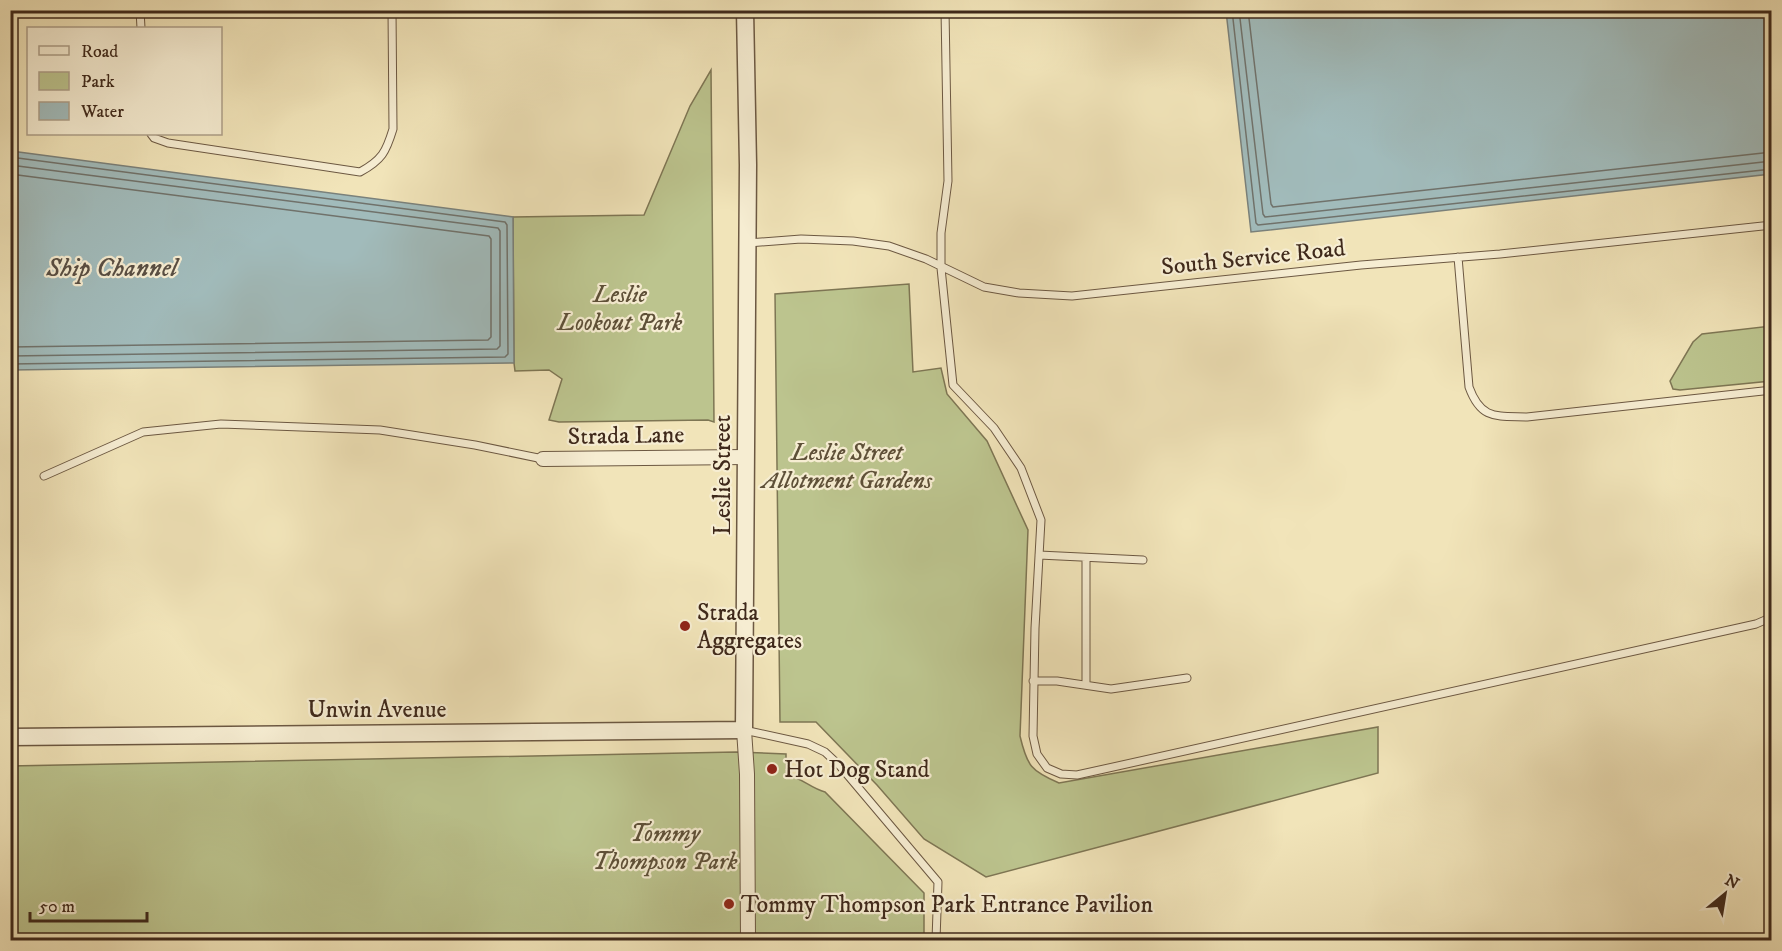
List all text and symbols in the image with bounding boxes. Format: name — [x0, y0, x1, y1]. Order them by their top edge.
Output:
legend — [27, 27, 222, 135]
text: Road — [81, 41, 118, 63]
text: Park — [81, 71, 115, 93]
text: Water — [80, 101, 124, 123]
street label: South Service Road — [1160, 233, 1347, 283]
water label: Ship Channel — [45, 252, 181, 285]
park label: Leslie Lookout Park — [556, 280, 682, 338]
street label: Leslie Street — [708, 414, 738, 535]
street label: Strada Lane — [567, 420, 685, 452]
park label: Leslie Street Allotment Gardens — [759, 438, 933, 496]
place label: Strada Aggregates — [697, 598, 802, 656]
marker: Strada Aggregates — [678, 619, 692, 633]
street label: Unwin Avenue — [308, 695, 446, 725]
place label: Hot Dog Stand — [784, 755, 930, 785]
marker: Hot Dog Stand — [765, 762, 779, 776]
park label: Tommy Thompson Park — [592, 819, 738, 877]
north arrow — [1695, 864, 1755, 924]
text: N — [1721, 870, 1743, 894]
scale bar — [30, 885, 147, 923]
place label: Tommy Thompson Park Entrance Pavilion — [741, 890, 1153, 920]
text: 50 m — [39, 896, 75, 918]
marker: Tommy Thompson Park Entrance Pavilion — [722, 897, 736, 911]

